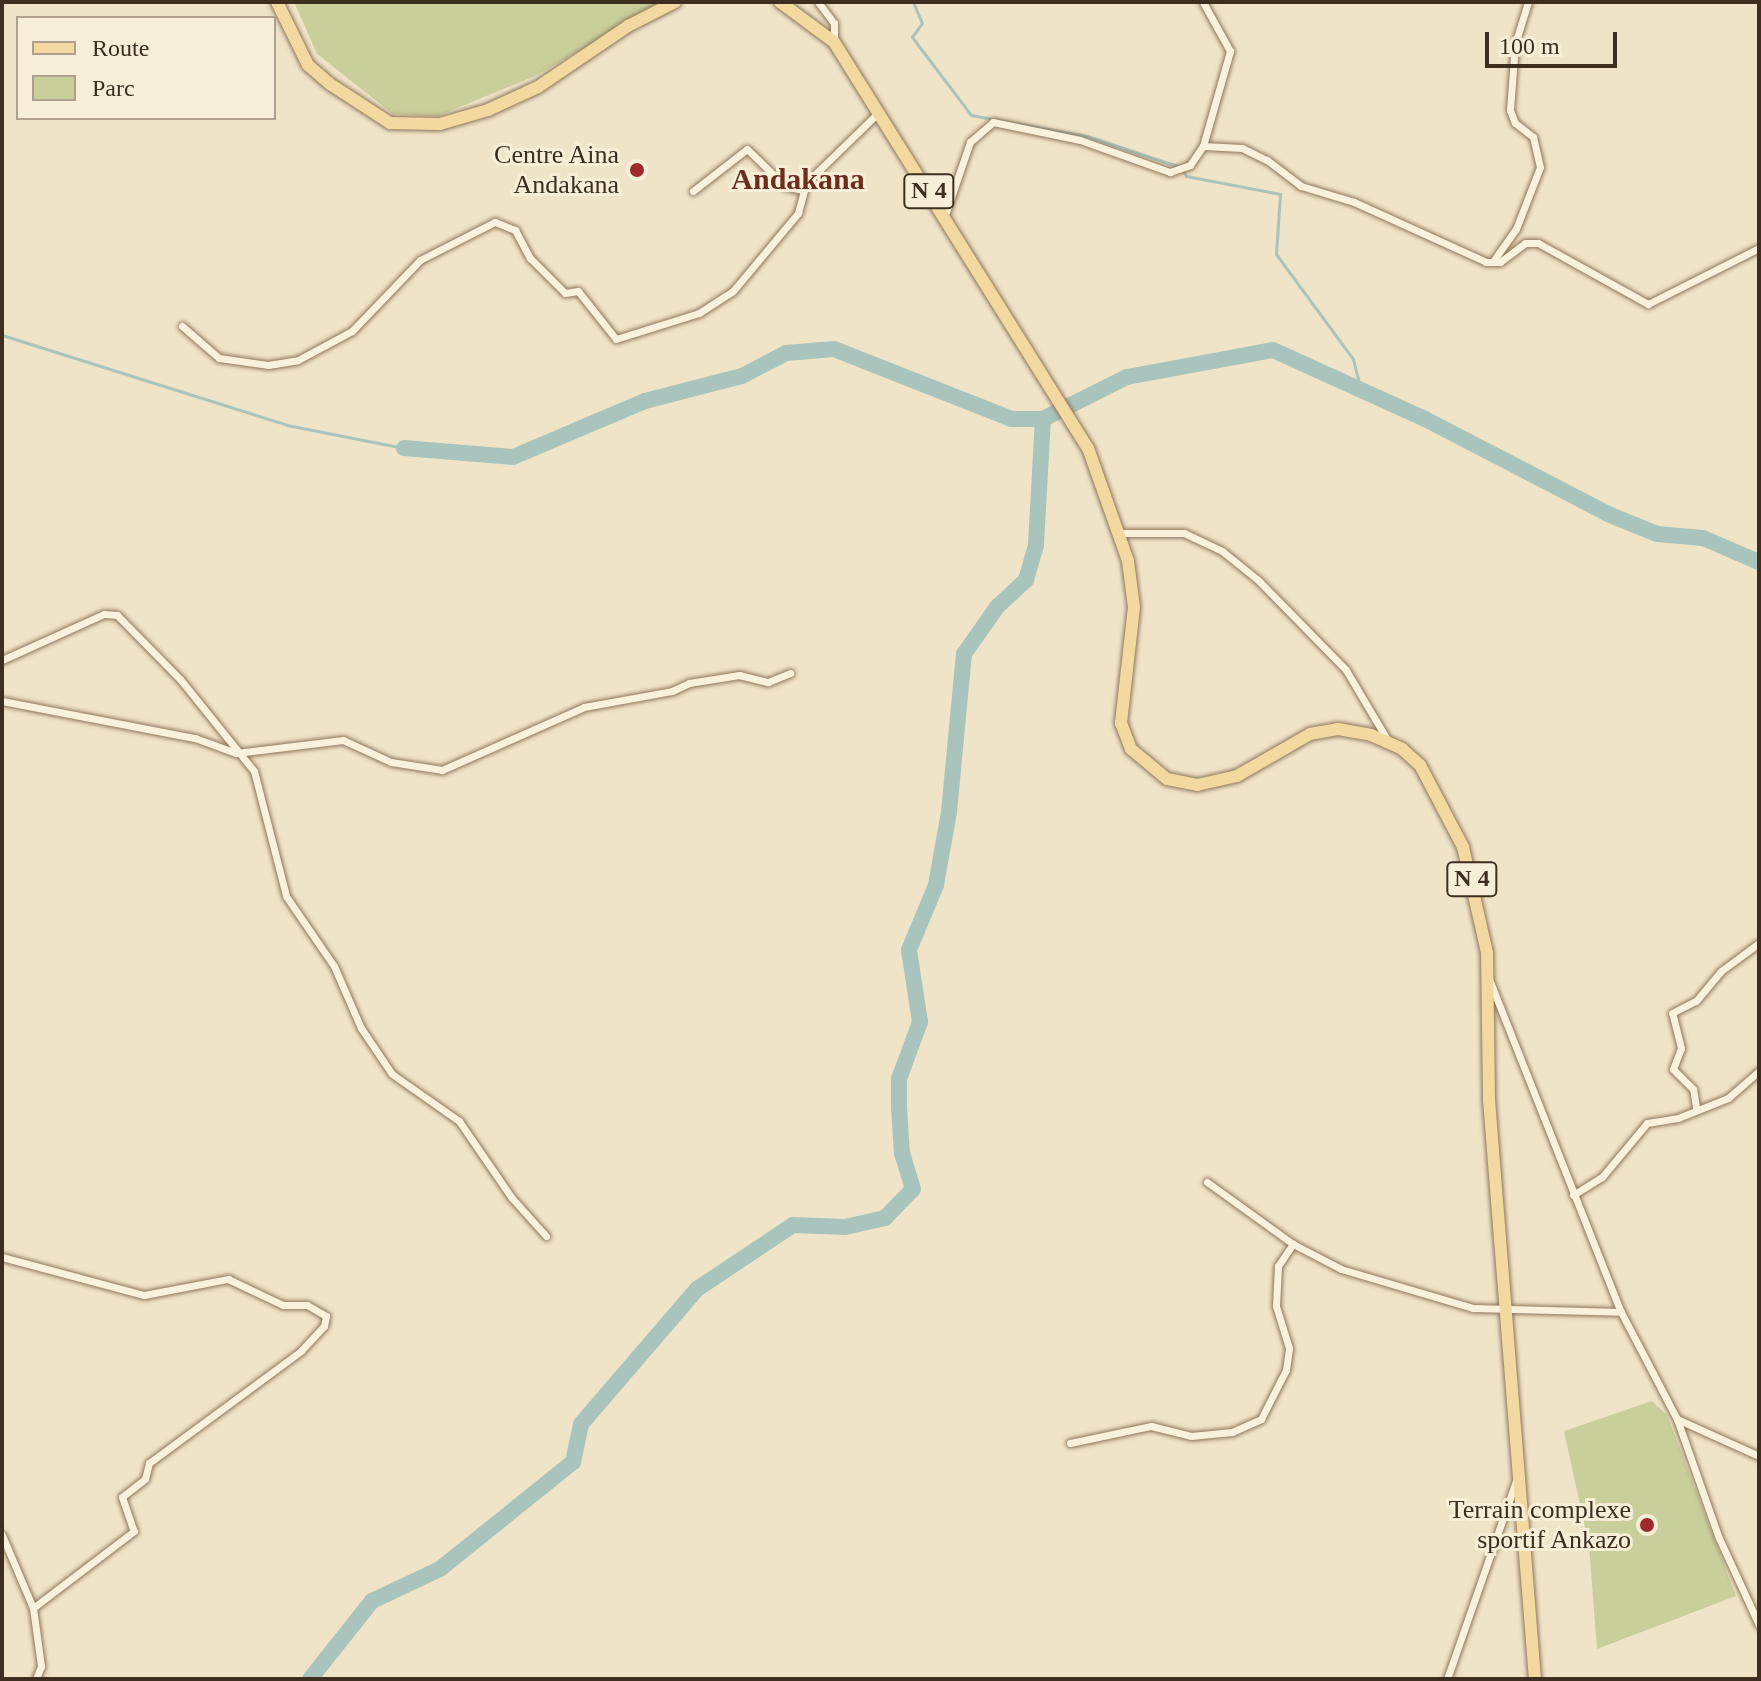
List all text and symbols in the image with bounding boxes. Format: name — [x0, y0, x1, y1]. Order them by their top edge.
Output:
legend — [16, 16, 276, 120]
scale bar — [1489, 16, 1621, 66]
text: 100 m — [1499, 33, 1560, 59]
text: Route — [92, 35, 149, 61]
text: Parc — [92, 75, 135, 101]
place label: Centre Aina Andakana — [493, 139, 619, 200]
marker: Centre Aina Andakana — [626, 159, 648, 181]
district label: Andakana — [731, 161, 865, 197]
road number: N 4 — [903, 171, 955, 211]
road number: N 4 — [1446, 859, 1498, 899]
place label: Terrain complexe sportif Ankazo — [1449, 1494, 1631, 1556]
marker: Terrain complexe sportif Ankazo — [1638, 1516, 1656, 1534]

